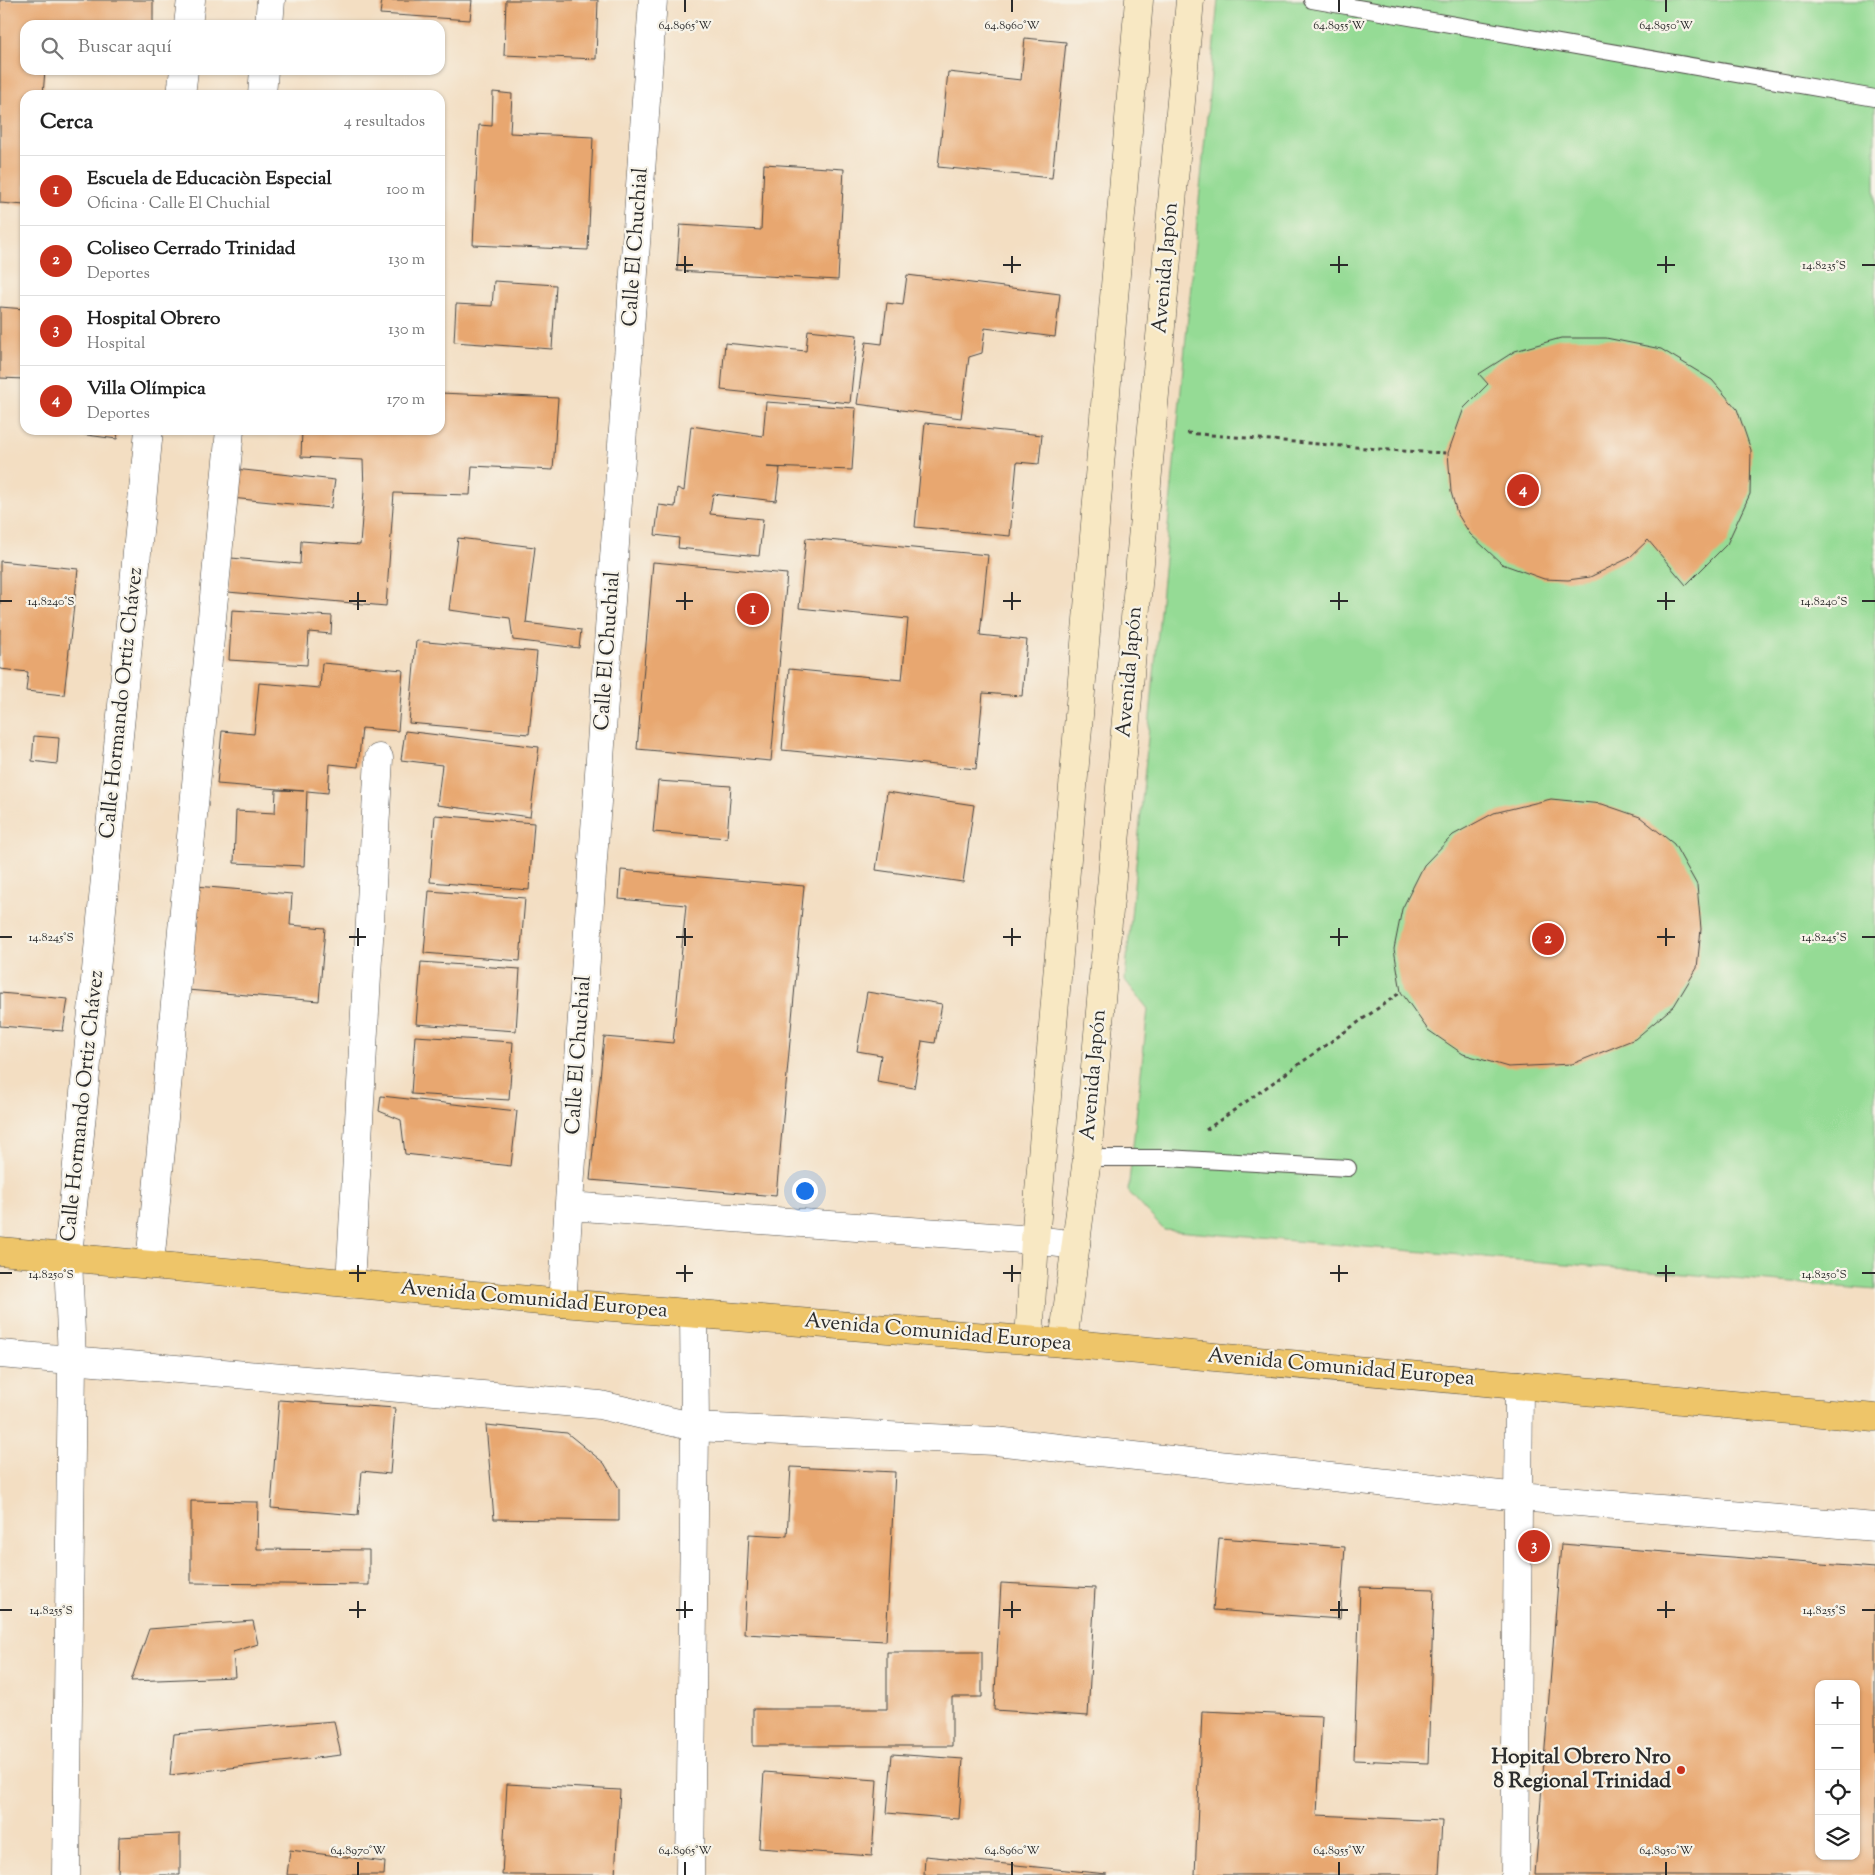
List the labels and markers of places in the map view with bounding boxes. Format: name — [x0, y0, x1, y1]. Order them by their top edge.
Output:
pin: 4 — [1507, 471, 1539, 509]
pin: 1 — [737, 590, 769, 628]
pin: 2 — [1532, 920, 1564, 958]
pin: 3 — [1518, 1527, 1550, 1565]
place label: Hopital Obrero Nro 8 Regional Trinidad — [1491, 1743, 1672, 1797]
marker: Hopital Obrero Nro 8 Regional Trinidad — [1675, 1764, 1687, 1776]

